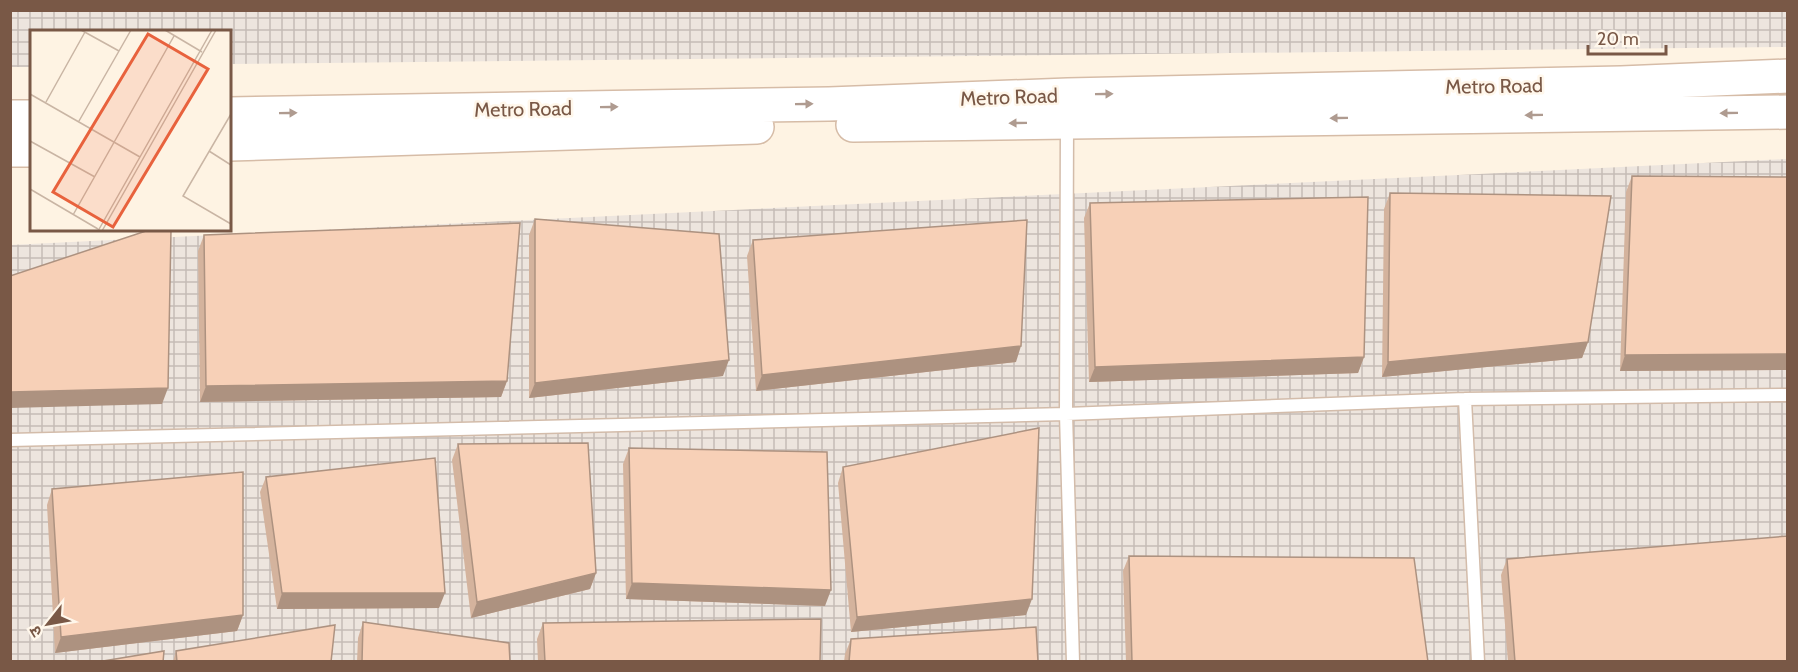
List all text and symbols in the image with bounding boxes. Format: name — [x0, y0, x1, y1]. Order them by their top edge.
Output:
scale bar — [1588, 18, 1666, 56]
text: 20 m — [1597, 28, 1639, 50]
inset map — [30, 30, 231, 231]
street label: Metro Road — [1445, 73, 1543, 99]
street label: Metro Road — [960, 83, 1058, 111]
one-way arrow — [1094, 90, 1113, 99]
street label: Metro Road — [474, 96, 572, 122]
one-way arrow — [794, 99, 813, 109]
one-way arrow — [599, 103, 618, 112]
one-way arrow — [278, 108, 297, 117]
one-way arrow — [1720, 108, 1739, 117]
one-way arrow — [1525, 111, 1544, 120]
one-way arrow — [1330, 114, 1349, 123]
one-way arrow — [1009, 118, 1028, 128]
north arrow — [18, 594, 78, 654]
text: उ — [25, 622, 46, 640]

